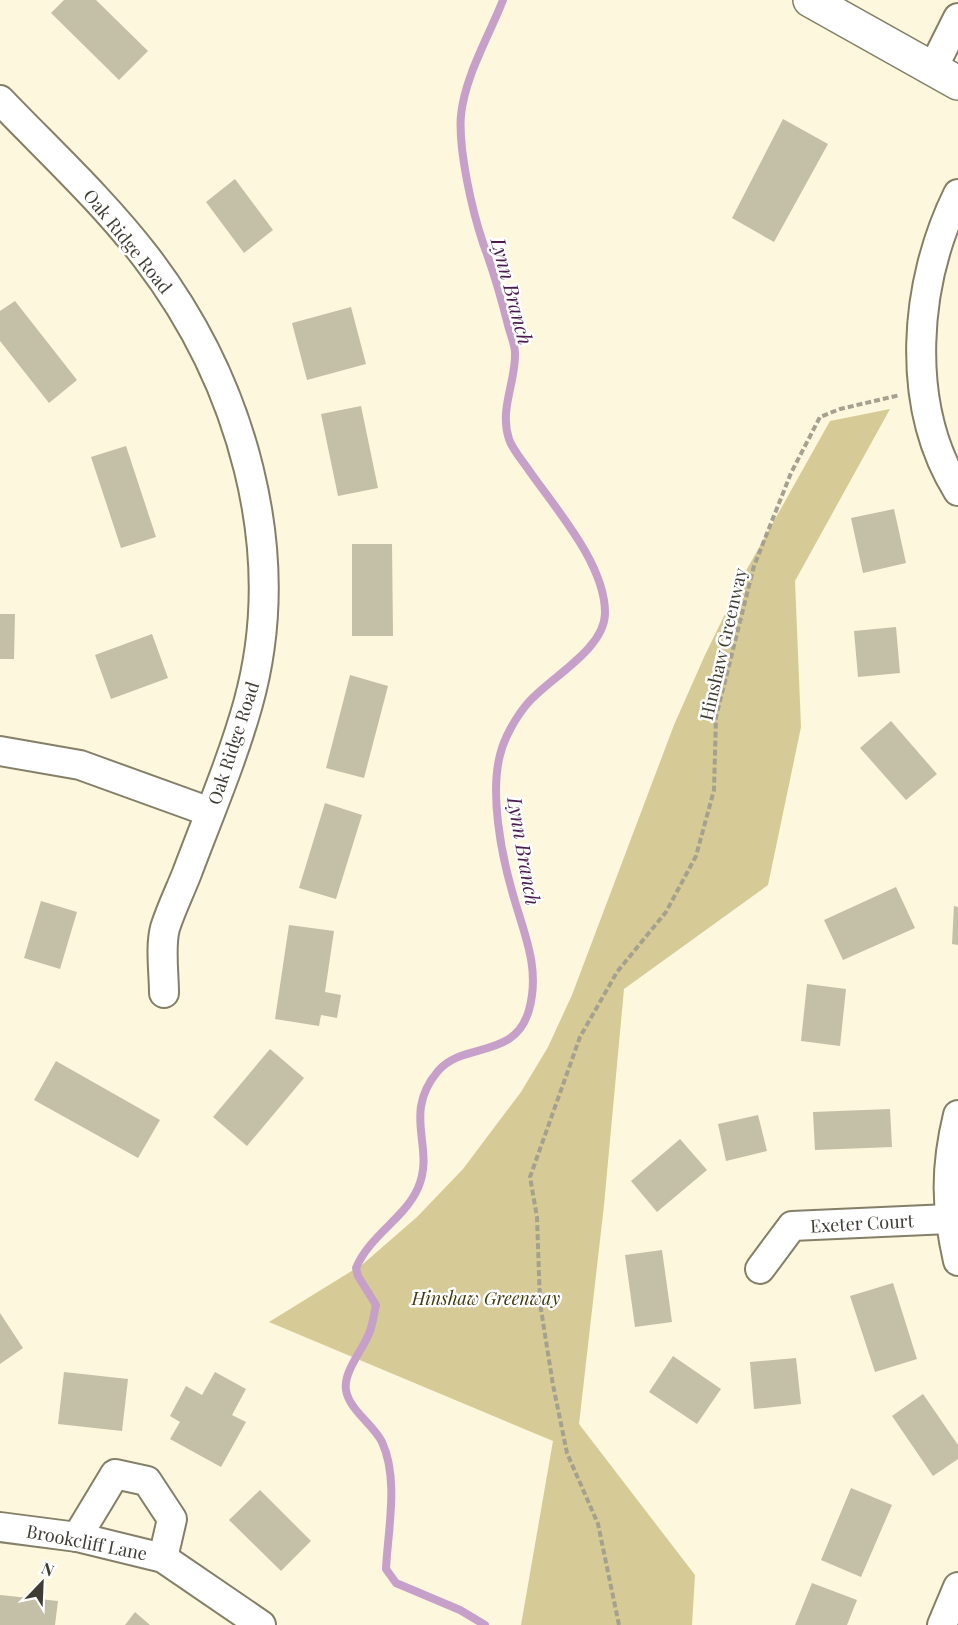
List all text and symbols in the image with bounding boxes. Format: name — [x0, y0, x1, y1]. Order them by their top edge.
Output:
street label: Oak Ridge Road — [78, 184, 178, 299]
water label: Lynn Branch — [486, 234, 540, 347]
street label: Hinshaw Greenway — [694, 565, 752, 723]
street label: Oak Ridge Road — [202, 678, 264, 807]
water label: Lynn Branch — [502, 794, 548, 907]
street label: Exeter Court — [810, 1208, 915, 1238]
park label: Hinshaw Greenway — [411, 1286, 561, 1310]
street label: Brookcliff Lane — [25, 1519, 149, 1565]
north arrow — [12, 1553, 72, 1613]
text: N — [39, 1557, 58, 1581]

